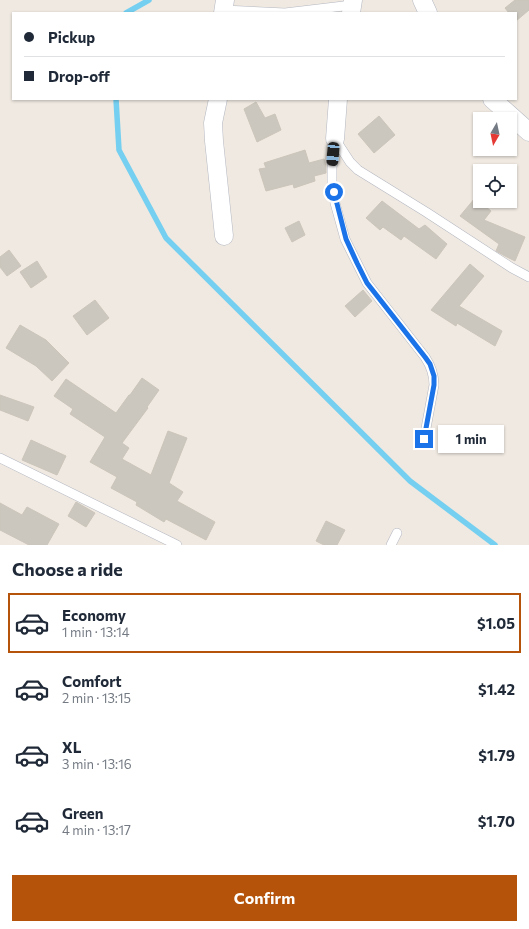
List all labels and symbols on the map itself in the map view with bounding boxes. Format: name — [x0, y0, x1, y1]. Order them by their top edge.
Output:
north arrow — [473, 112, 517, 156]
car — [326, 142, 340, 166]
route start — [325, 183, 343, 201]
callout: 1 min — [438, 425, 504, 453]
route end — [415, 430, 433, 448]

